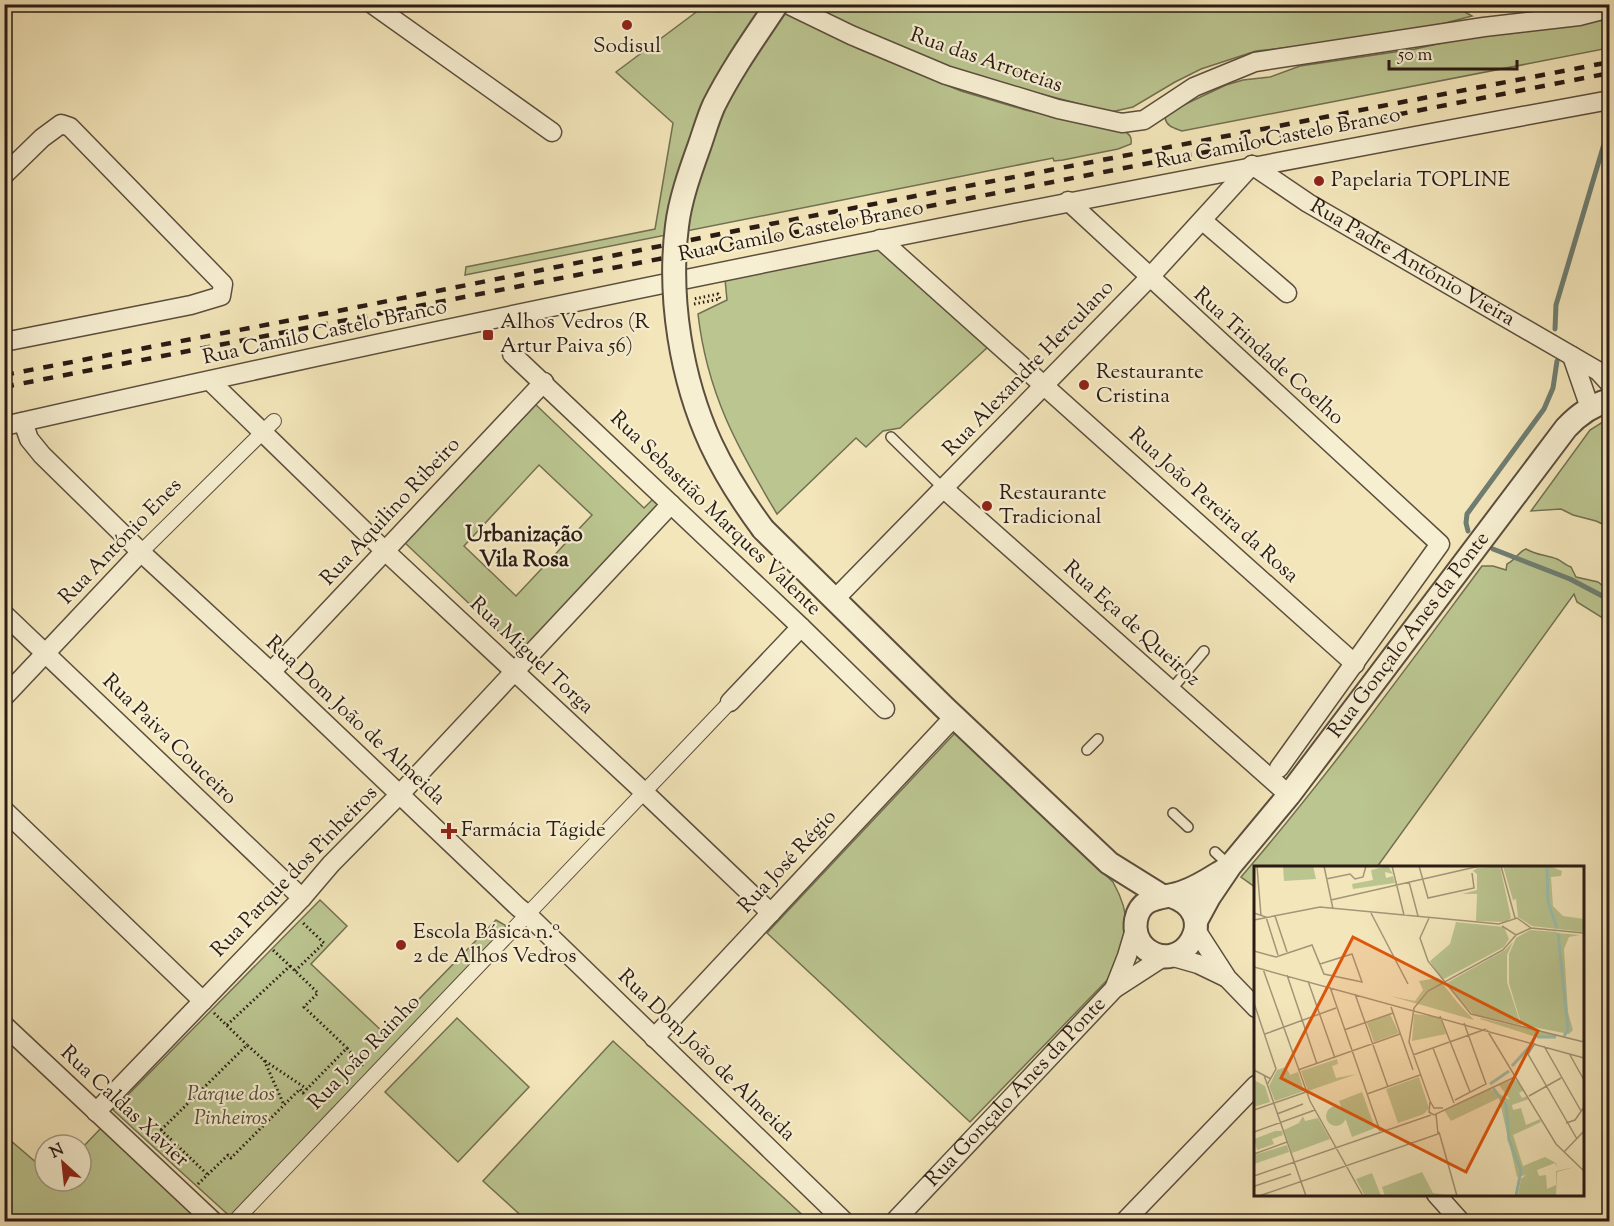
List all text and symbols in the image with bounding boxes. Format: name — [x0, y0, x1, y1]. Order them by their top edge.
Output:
marker: Sodisul — [620, 18, 634, 32]
street label: Rua das Arroteias — [906, 21, 1066, 101]
place label: Sodisul — [593, 32, 661, 62]
scale bar — [1389, 33, 1516, 71]
text: 50 m — [1397, 43, 1433, 69]
street label: Rua Camilo Castelo Branco — [1153, 101, 1403, 177]
place label: Papelaria TOPLINE — [1331, 166, 1510, 196]
marker: Papelaria TOPLINE — [1312, 174, 1326, 188]
street label: Rua Padre António Vieira — [1304, 192, 1521, 335]
street label: Rua Camilo Castelo Branco — [676, 194, 926, 270]
street label: Rua Alexandre Herculano — [936, 274, 1122, 464]
street label: Rua Trindade Coelho — [1186, 281, 1350, 433]
street label: Rua Camilo Castelo Branco — [200, 292, 450, 374]
place label: Alhos Vedros (R Artur Paiva 56) — [500, 308, 650, 362]
marker: Alhos Vedros (R Artur Paiva 56) — [481, 328, 495, 342]
place label: Restaurante Cristina — [1096, 358, 1204, 412]
marker: Restaurante Cristina — [1077, 378, 1091, 392]
street label: Rua Sebastião Marques Valente — [603, 405, 827, 623]
street label: Rua João Pereira da Rosa — [1121, 421, 1305, 591]
street label: Rua Aquilino Ribeiro — [314, 431, 468, 593]
street label: Rua António Enes — [53, 472, 189, 612]
place label: Restaurante Tradicional — [999, 479, 1107, 533]
marker: Restaurante Tradicional — [980, 499, 994, 513]
district label: Urbanização Vila Rosa — [465, 520, 583, 577]
street label: Rua Gonçalo Anes da Ponte — [1322, 526, 1497, 745]
street label: Rua Eça de Queiroz — [1056, 554, 1206, 694]
street label: Rua Miguel Torga — [462, 590, 600, 722]
street label: Rua Dom João de Almeida — [258, 629, 452, 813]
street label: Rua Paiva Couceiro — [95, 668, 243, 812]
street label: Rua Parque dos Pinheiros — [205, 779, 385, 965]
street label: Rua José Régio — [732, 803, 844, 921]
place label: Farmácia Tágide — [461, 816, 606, 846]
marker: Farmácia Tágide — [442, 824, 456, 838]
inset map — [1254, 866, 1584, 1196]
place label: Escola Básica n.º 2 de Alhos Vedros — [413, 918, 576, 972]
marker: Escola Básica n.º 2 de Alhos Vedros — [394, 938, 408, 952]
street label: Rua Dom João de Almeida — [610, 963, 802, 1149]
street label: Rua João Rainho — [302, 988, 428, 1118]
street label: Rua Gonçalo Anes da Ponte — [919, 991, 1114, 1194]
street label: Rua Caldas Xavier — [53, 1039, 195, 1175]
park label: Parque dos Pinheiros — [187, 1080, 275, 1134]
north arrow — [33, 1133, 93, 1193]
text: N — [46, 1139, 68, 1165]

